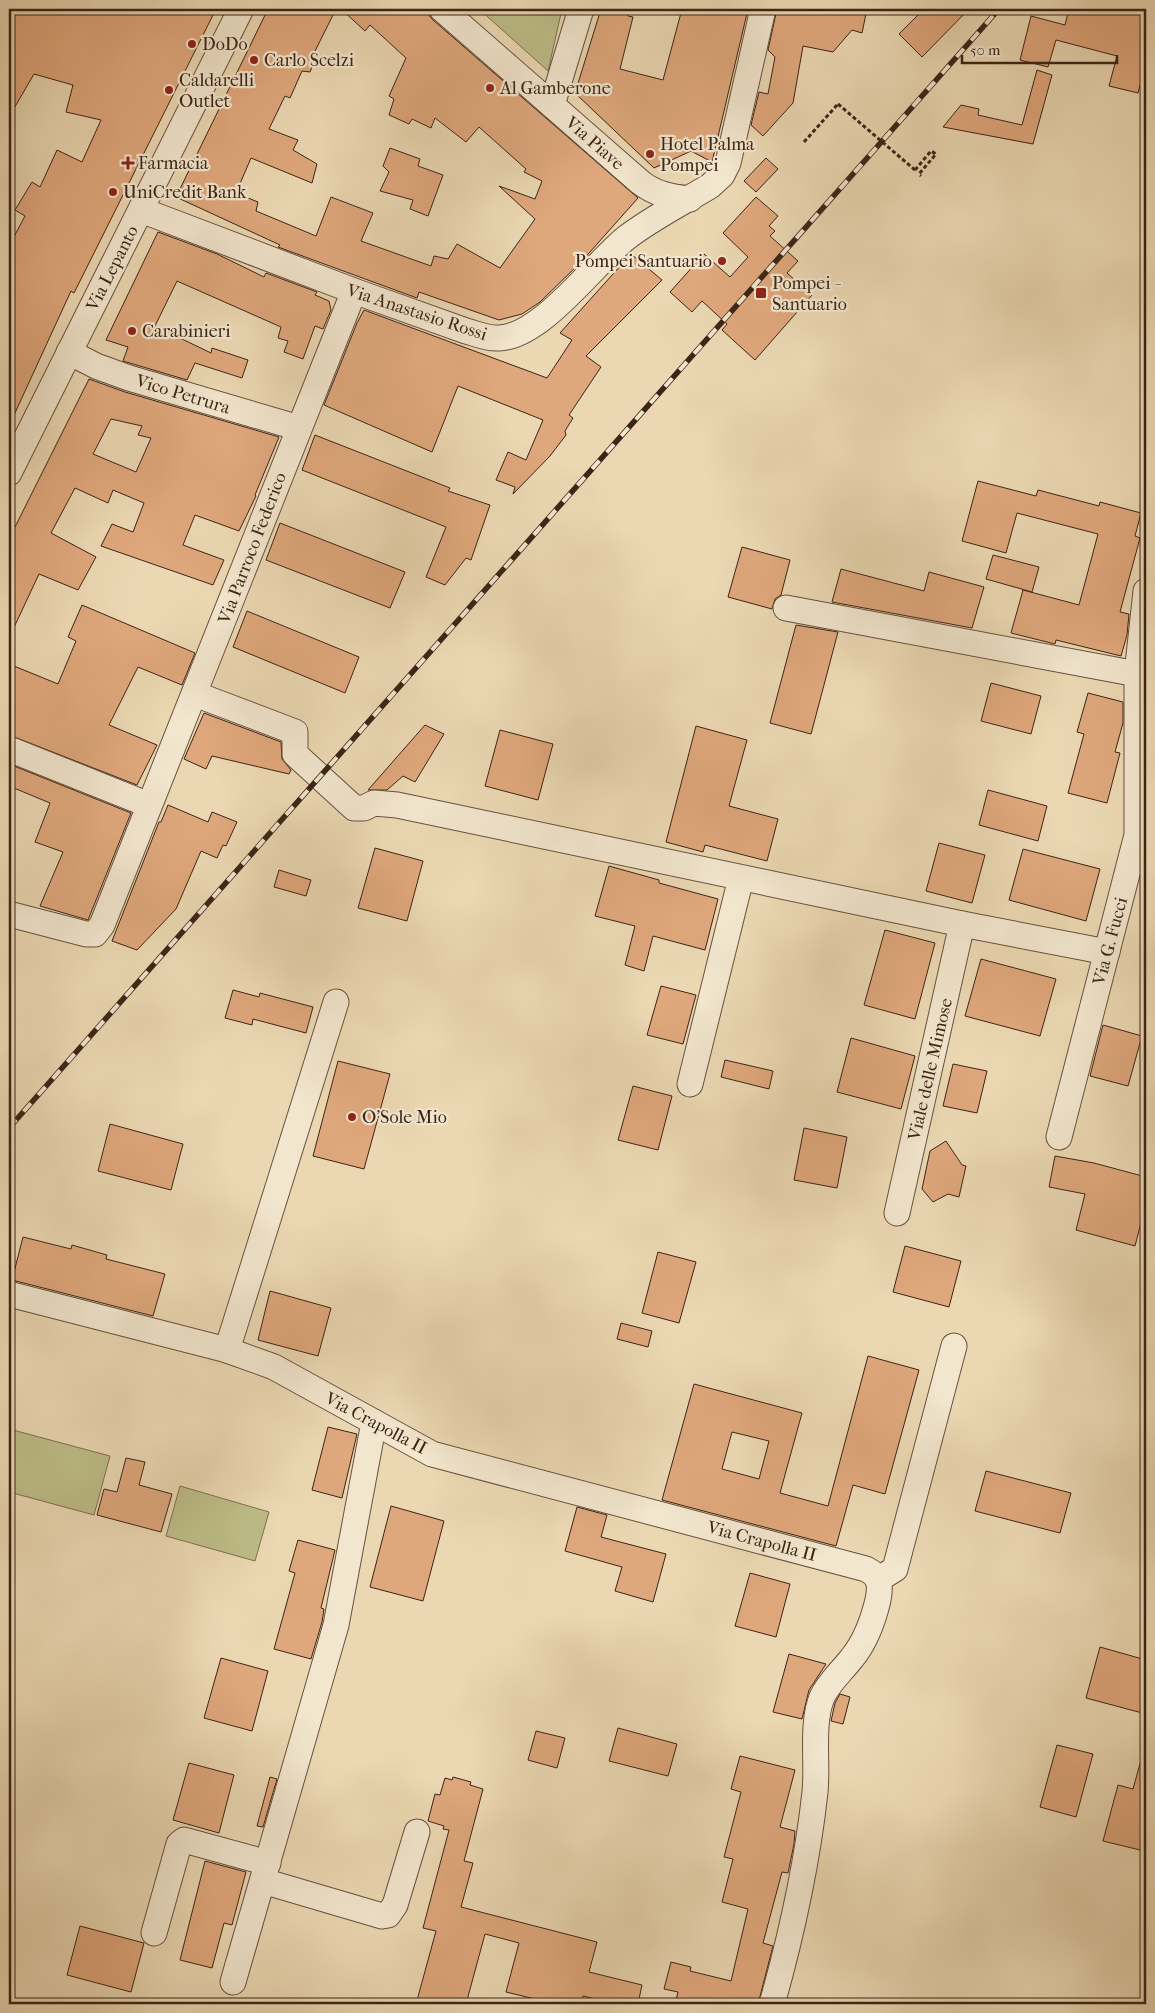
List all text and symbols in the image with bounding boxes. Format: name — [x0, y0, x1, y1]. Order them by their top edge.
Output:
scale bar — [962, 32, 1118, 64]
place label: DoDo — [202, 34, 248, 55]
marker: DoDo — [186, 38, 198, 50]
text: 50 m — [970, 41, 1001, 59]
place label: Carlo Scelzi — [264, 50, 355, 71]
marker: Carlo Scelzi — [248, 54, 260, 66]
place label: Caldarelli Outlet — [179, 70, 255, 112]
place label: Al Gamberone — [499, 78, 611, 99]
marker: Al Gamberone — [484, 82, 496, 94]
marker: Caldarelli Outlet — [163, 84, 175, 96]
street label: Via Piave — [560, 112, 628, 175]
place label: Hotel Palma Pompei — [660, 134, 755, 176]
marker: Hotel Palma Pompei — [644, 148, 656, 160]
place label: Farmacia — [138, 153, 209, 174]
marker: Farmacia — [122, 157, 134, 169]
place label: UniCredit Bank — [123, 182, 247, 203]
marker: UniCredit Bank — [107, 186, 119, 198]
street label: Via Lepanto — [82, 222, 143, 315]
place label: Pompei Santuario — [575, 251, 712, 272]
marker: Pompei Santuario — [716, 255, 728, 267]
place label: Pompei - Santuario — [772, 273, 847, 315]
street label: Via Anastasio Rossi — [343, 280, 490, 345]
marker: Pompei - Santuario — [754, 286, 768, 300]
place label: Carabinieri — [142, 321, 231, 342]
marker: Carabinieri — [126, 325, 138, 337]
street label: Vico Petrura — [132, 370, 233, 419]
street label: Via Parroco Federico — [214, 469, 291, 628]
street label: Via G. Fucci — [1088, 894, 1132, 988]
street label: Viale delle Mimose — [904, 996, 957, 1143]
place label: O'Sole Mio — [362, 1107, 447, 1128]
marker: O'Sole Mio — [346, 1111, 358, 1123]
street label: Via Crapolla II — [320, 1387, 430, 1459]
street label: Via Crapolla II — [704, 1517, 819, 1566]

